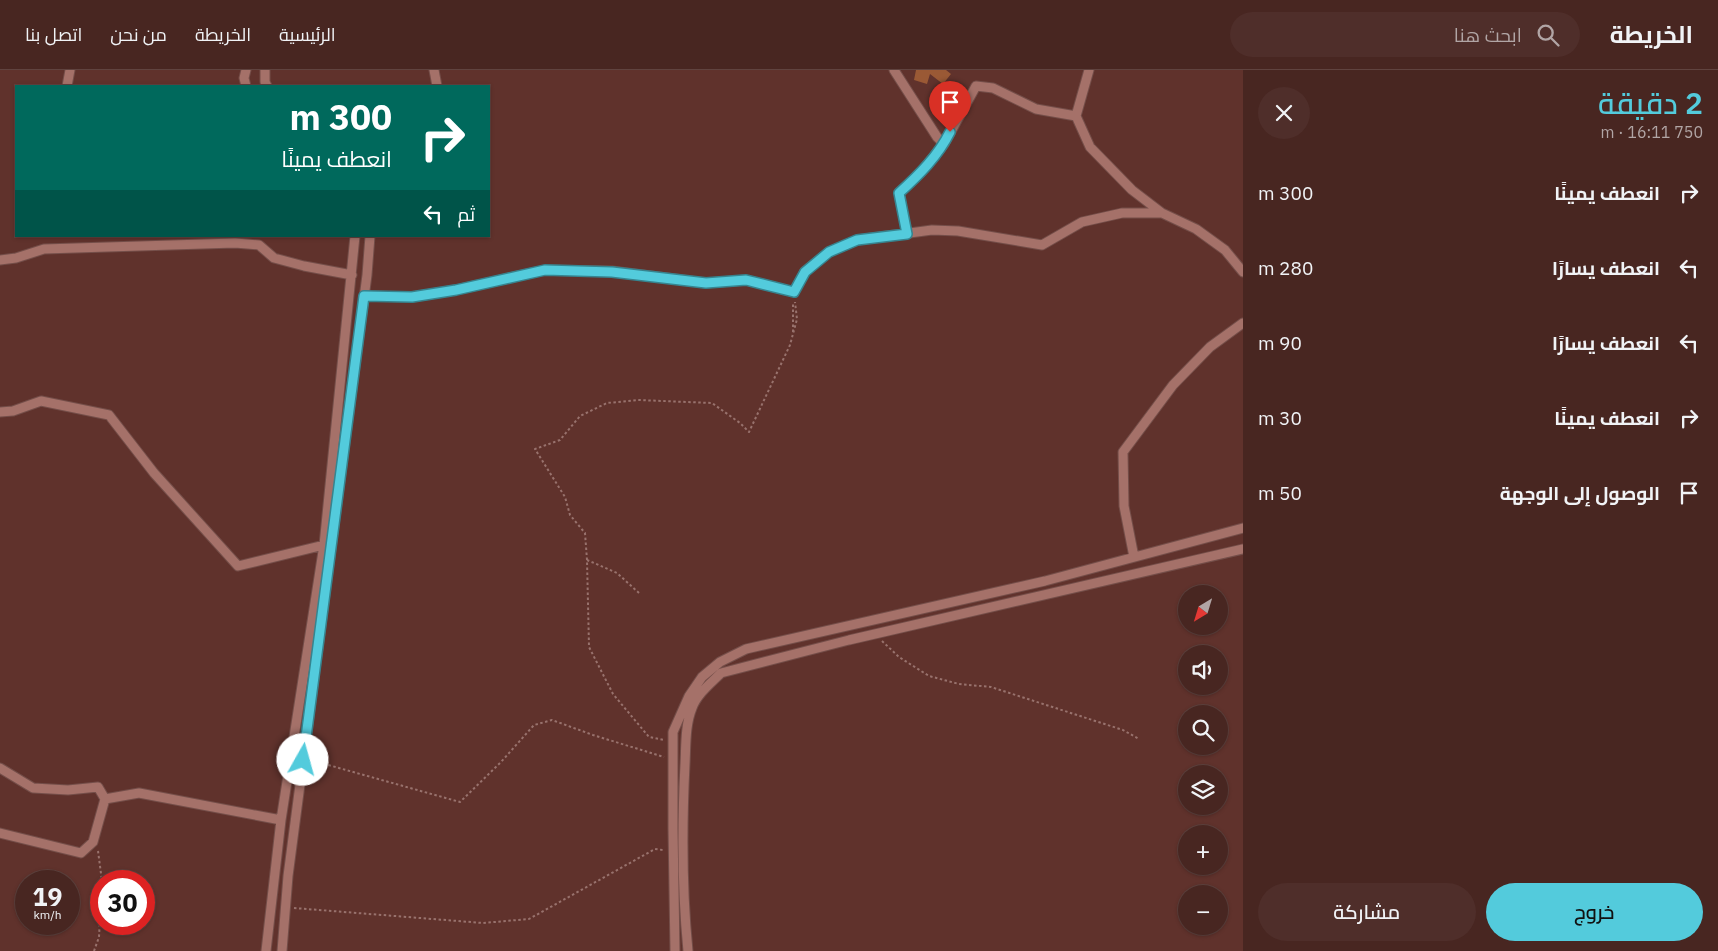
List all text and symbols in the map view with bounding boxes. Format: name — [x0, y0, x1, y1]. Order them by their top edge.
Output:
search box — [1230, 12, 1580, 57]
text: الخريطة — [1610, 18, 1693, 50]
icon: search — [1534, 21, 1562, 49]
text: اتصل بنا — [25, 23, 82, 46]
text: من نحن — [110, 23, 167, 46]
text: الخريطة — [195, 23, 251, 46]
text: الرئيسية — [279, 23, 336, 46]
text: ابحث هنا — [1454, 23, 1522, 47]
pin — [929, 81, 971, 132]
text: 2 دقيقة — [1598, 83, 1703, 122]
button: close — [1258, 87, 1310, 139]
icon: arrive — [936, 88, 964, 116]
text: 300 m — [289, 94, 392, 140]
icon: right — [410, 105, 475, 170]
text: 750 m · 16:11 — [1601, 122, 1703, 142]
text: انعطف يمينًا — [281, 144, 392, 173]
icon: right — [1675, 179, 1703, 207]
text: 300 m — [1258, 181, 1313, 205]
text: انعطف يمينًا — [1554, 181, 1660, 205]
icon: left — [419, 200, 447, 228]
text: ثم — [457, 202, 475, 226]
icon: left — [1675, 254, 1703, 282]
text: 280 m — [1258, 256, 1313, 280]
text: انعطف يسارًا — [1552, 256, 1660, 280]
icon: left — [1675, 329, 1703, 357]
text: 90 m — [1258, 331, 1302, 355]
text: انعطف يسارًا — [1552, 331, 1660, 355]
icon: right — [1675, 404, 1703, 432]
text: 30 m — [1258, 406, 1302, 430]
text: انعطف يمينًا — [1554, 406, 1660, 430]
icon: arrive — [1675, 479, 1703, 507]
text: 50 m — [1258, 481, 1302, 505]
text: الوصول إلى الوجهة — [1500, 481, 1660, 505]
north arrow — [1178, 585, 1228, 635]
map controls — [1178, 585, 1228, 935]
button: sound — [1178, 645, 1228, 695]
button: search — [1178, 705, 1228, 755]
position arrow — [276, 733, 328, 785]
button: layers — [1178, 765, 1228, 815]
button: + — [1178, 825, 1228, 875]
speed limit sign: 30 — [90, 870, 155, 935]
text: 19 — [32, 880, 63, 913]
button: مشاركة — [1258, 883, 1476, 941]
button: خروج — [1486, 883, 1703, 941]
button: − — [1178, 885, 1228, 935]
text: km/h — [33, 907, 62, 922]

